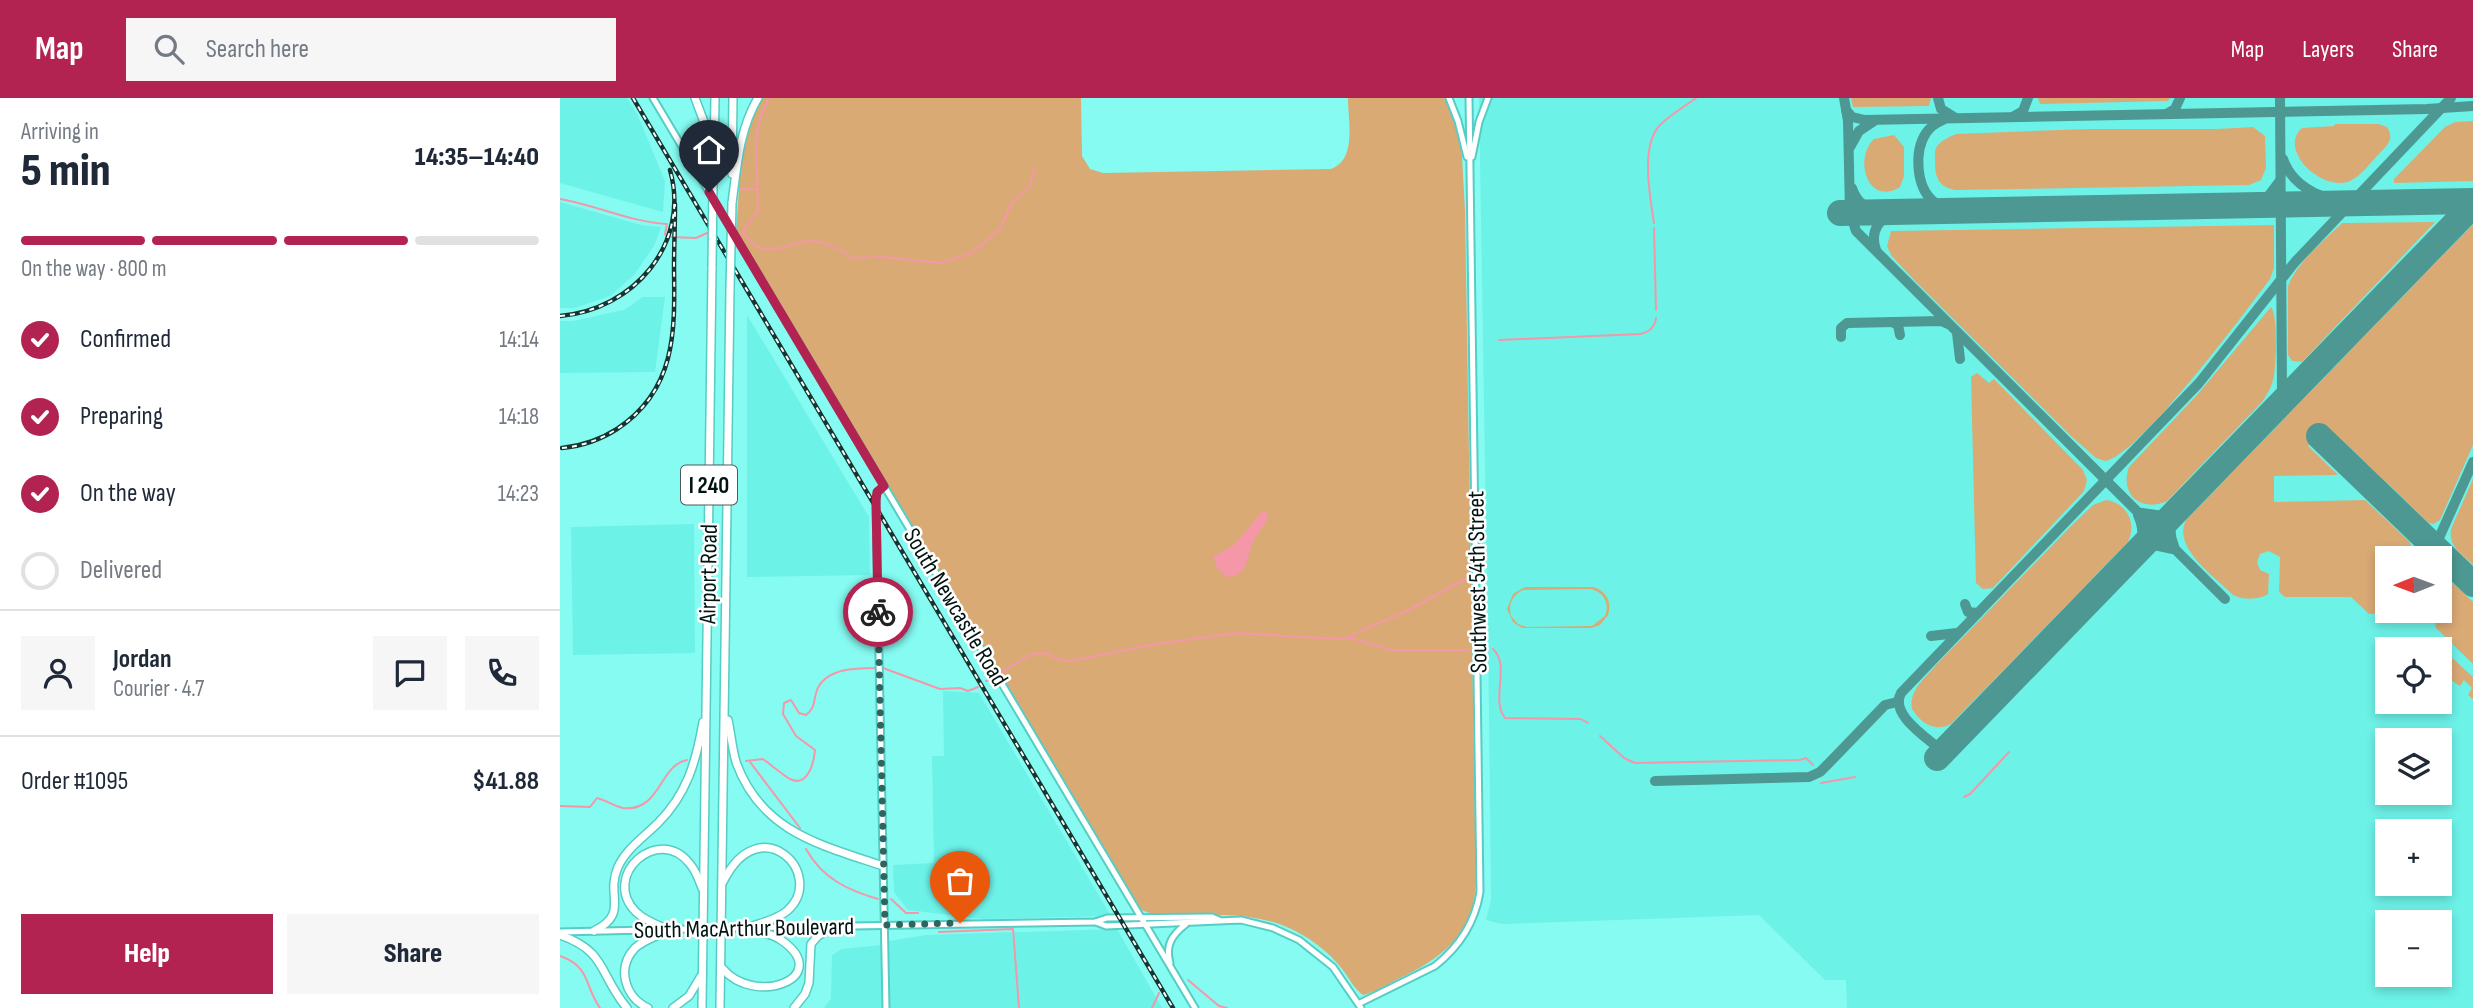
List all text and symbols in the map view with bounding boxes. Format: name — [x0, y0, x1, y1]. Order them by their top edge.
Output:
search box — [126, 18, 616, 81]
text: Map — [35, 29, 84, 69]
icon: search — [150, 30, 188, 68]
text: Search here — [206, 34, 309, 65]
text: Map — [2231, 35, 2264, 64]
text: Layers — [2302, 35, 2354, 64]
text: Share — [2392, 35, 2438, 64]
text: Arriving in — [21, 118, 99, 146]
pin — [679, 120, 739, 192]
icon: home — [690, 131, 728, 169]
text: 14:35–14:40 — [415, 142, 539, 173]
text: 5 min — [21, 144, 111, 199]
text: On the way · 800 m — [21, 255, 167, 283]
icon: check — [21, 321, 59, 359]
text: Confirmed — [80, 324, 171, 355]
text: 14:14 — [499, 326, 539, 354]
icon: check — [21, 398, 59, 436]
text: Preparing — [80, 401, 163, 432]
text: 14:18 — [499, 403, 539, 431]
road number: I 240 — [681, 466, 737, 504]
icon: check — [21, 475, 59, 513]
text: On the way — [80, 478, 176, 509]
text: 14:23 — [498, 480, 539, 508]
street label: Southwest 54th Street — [1461, 491, 1494, 673]
street label: South Newcastle Road — [897, 523, 1014, 692]
street label: Airport Road — [693, 524, 724, 625]
north arrow — [2375, 546, 2452, 623]
map controls — [2375, 546, 2452, 987]
text: Delivered — [80, 555, 162, 586]
courier — [843, 577, 913, 647]
icon: bike — [859, 593, 897, 631]
button: person — [21, 636, 95, 710]
button: chat — [373, 636, 447, 710]
button: phone — [465, 636, 539, 710]
button: locate — [2375, 637, 2452, 714]
text: Jordan — [113, 644, 171, 675]
text: Courier · 4.7 — [113, 675, 204, 703]
button: layers — [2375, 728, 2452, 805]
text: Order #1095 — [21, 766, 128, 797]
text: $41.88 — [472, 766, 539, 797]
button: + — [2375, 819, 2452, 896]
pin — [930, 851, 990, 923]
icon: bag — [941, 862, 979, 900]
button: − — [2375, 910, 2452, 987]
street label: South MacArthur Boulevard — [634, 912, 854, 945]
button: Help — [21, 914, 273, 994]
button: Share — [287, 914, 539, 994]

